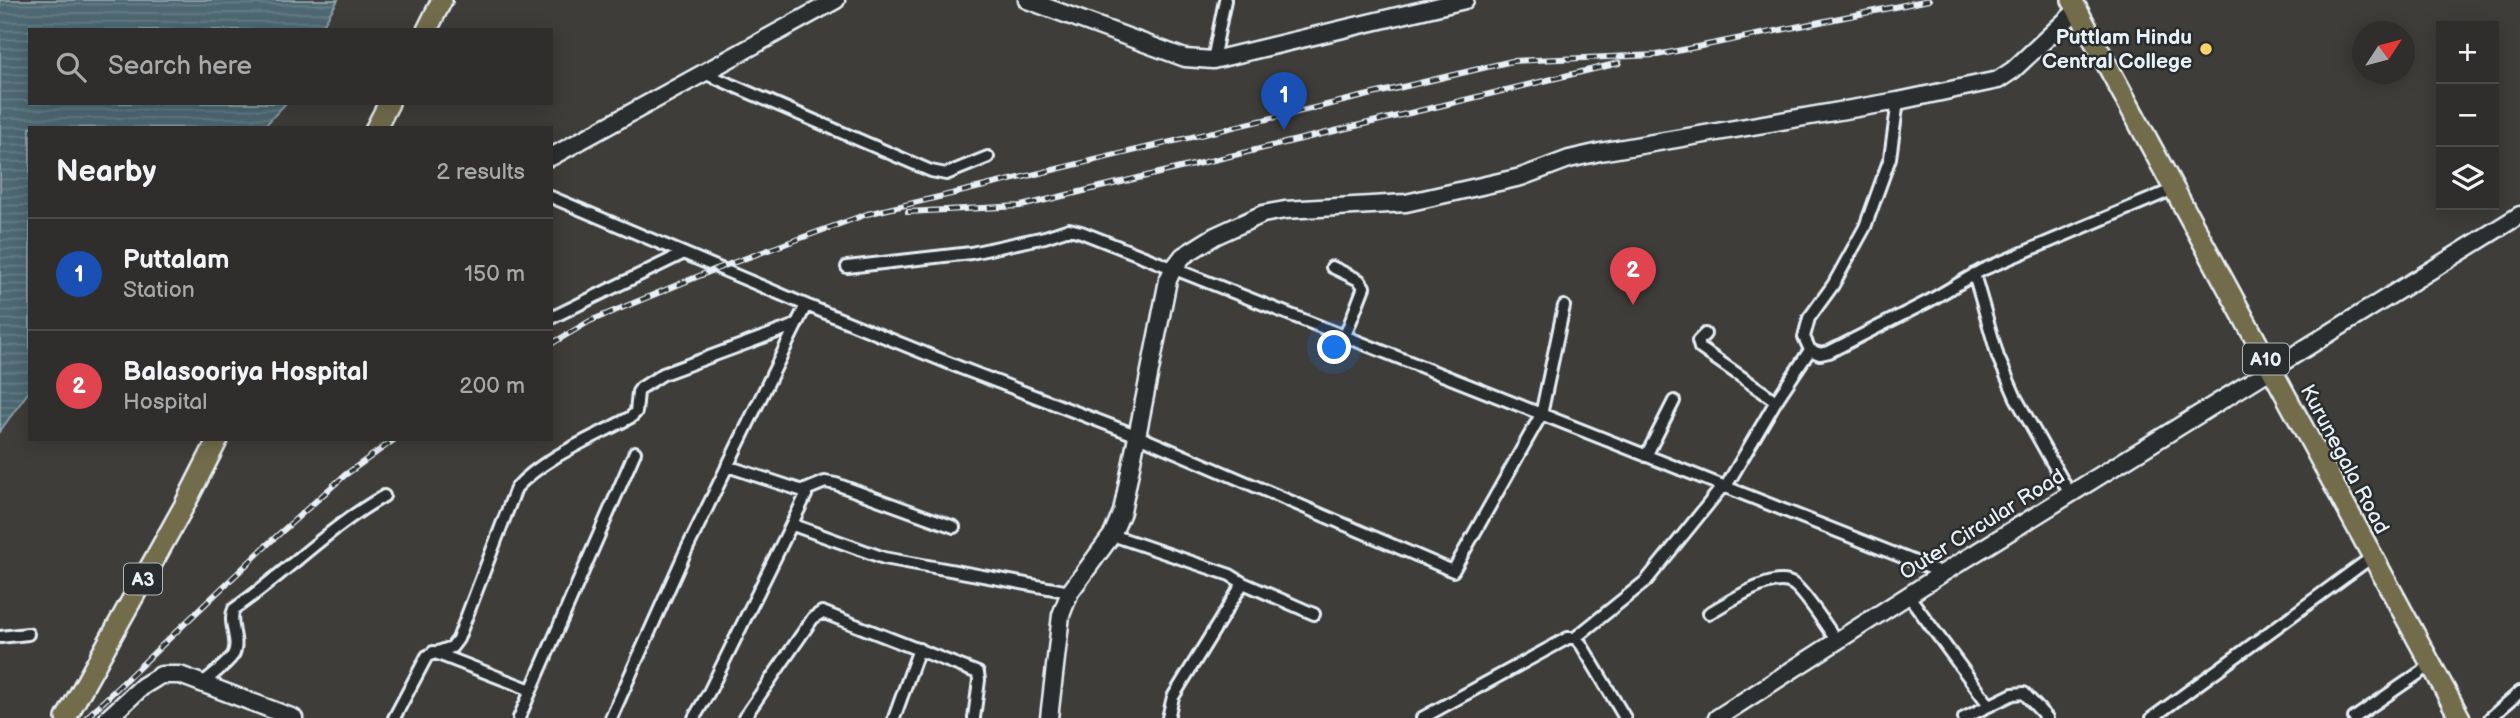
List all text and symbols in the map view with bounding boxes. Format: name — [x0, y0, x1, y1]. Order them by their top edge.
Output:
north arrow — [2352, 21, 2415, 84]
map controls — [2436, 21, 2499, 210]
button: + — [2436, 21, 2499, 84]
place label: Puttlam Hindu Central College — [2042, 25, 2192, 74]
search box — [28, 28, 553, 105]
marker: Puttlam Hindu Central College — [2198, 41, 2214, 57]
icon: search — [52, 48, 90, 86]
text: Search here — [108, 51, 252, 82]
pin: 1 — [1261, 72, 1307, 130]
button: − — [2436, 84, 2499, 147]
button: layers — [2436, 147, 2499, 210]
text: Nearby — [56, 154, 156, 190]
text: 2 results — [436, 158, 525, 186]
text: Puttalam — [123, 245, 229, 276]
pin: 2 — [1610, 247, 1656, 305]
text: 1 — [74, 260, 84, 288]
text: 150 m — [464, 260, 525, 288]
text: Station — [123, 276, 195, 304]
your location — [1317, 330, 1351, 364]
road number: A10 — [2243, 344, 2289, 374]
text: Balasooriya Hospital — [123, 357, 368, 388]
text: 2 — [72, 372, 86, 400]
text: 200 m — [459, 372, 525, 400]
street label: Kurunegala Road — [2295, 380, 2394, 538]
text: Hospital — [123, 388, 208, 416]
street label: Outer Circular Road — [1895, 464, 2069, 585]
road number: A3 — [124, 564, 162, 594]

